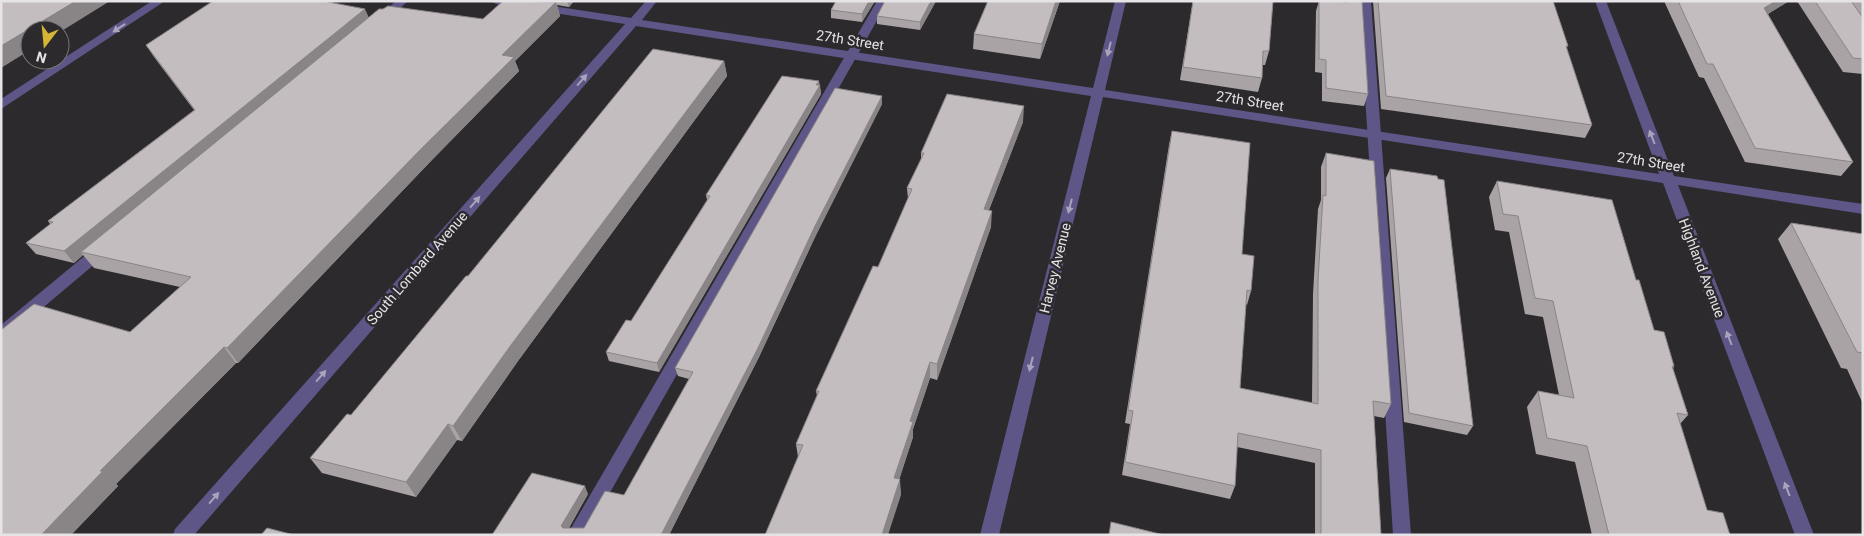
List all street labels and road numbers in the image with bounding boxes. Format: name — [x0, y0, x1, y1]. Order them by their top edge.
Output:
street label: 27th Street — [815, 27, 885, 53]
street label: 27th Street — [1215, 88, 1285, 114]
street label: 27th Street — [1616, 149, 1686, 175]
street label: South Lombard Avenue — [363, 208, 471, 328]
street label: Highland Avenue — [1676, 216, 1728, 320]
street label: Harvey Avenue — [1036, 221, 1074, 315]

